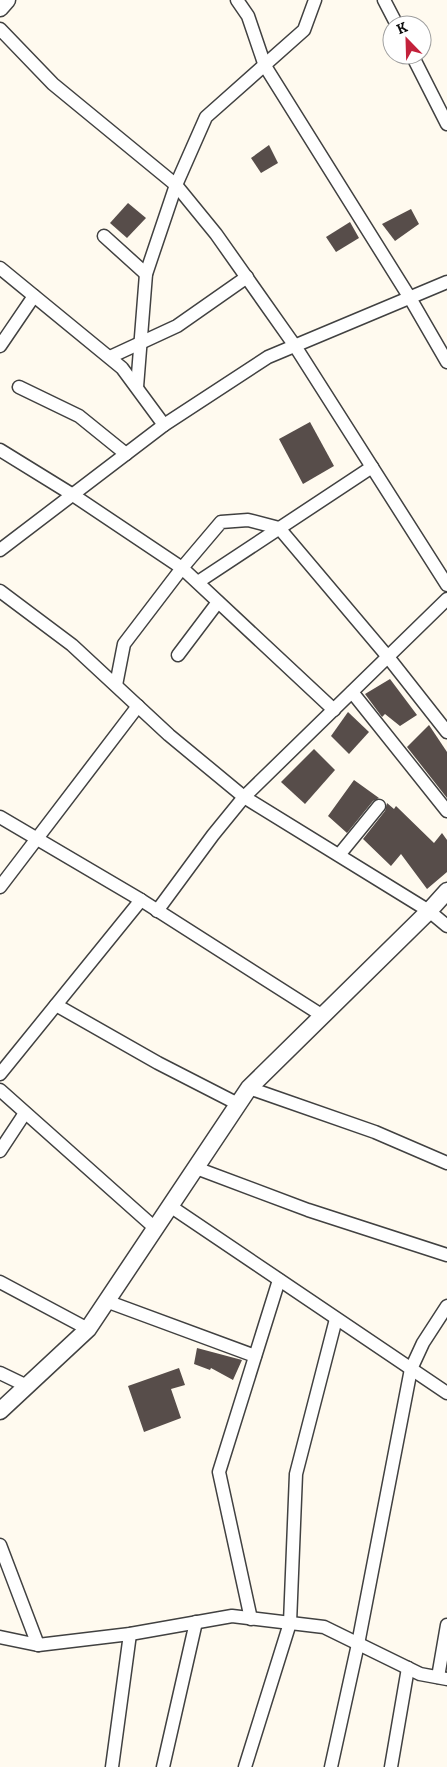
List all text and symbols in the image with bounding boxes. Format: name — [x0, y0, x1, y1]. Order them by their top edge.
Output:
north arrow — [382, 15, 432, 65]
text: K — [394, 19, 410, 38]

